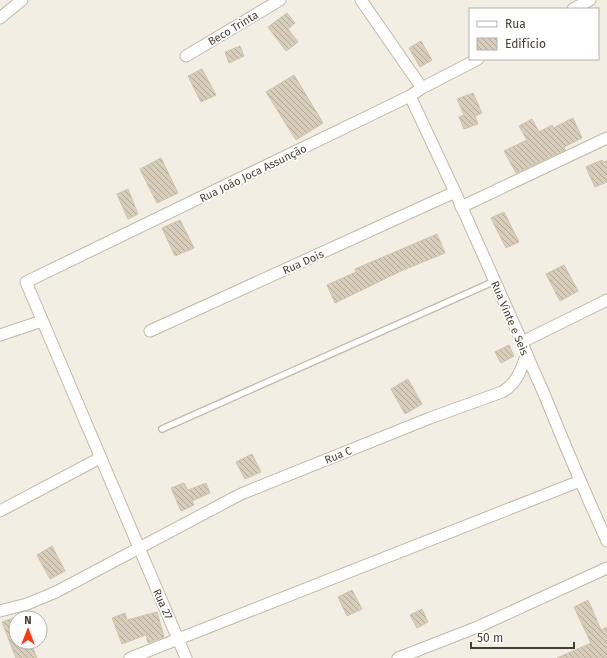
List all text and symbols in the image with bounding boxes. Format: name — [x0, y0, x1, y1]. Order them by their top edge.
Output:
street label: Beco Trinta — [206, 8, 261, 48]
legend — [469, 8, 599, 60]
text: Rua — [505, 17, 526, 31]
text: Edifício — [505, 37, 546, 51]
street label: Rua João Joca Assunção — [197, 142, 309, 205]
street label: Rua Dois — [281, 248, 326, 277]
street label: Rua Vinte e Seis — [488, 279, 531, 357]
street label: Rua C — [323, 444, 354, 467]
street label: Rua 27 — [150, 587, 175, 622]
north arrow — [8, 610, 48, 650]
text: N — [24, 614, 32, 627]
scale bar — [471, 624, 574, 650]
text: 50 m — [477, 631, 503, 645]

